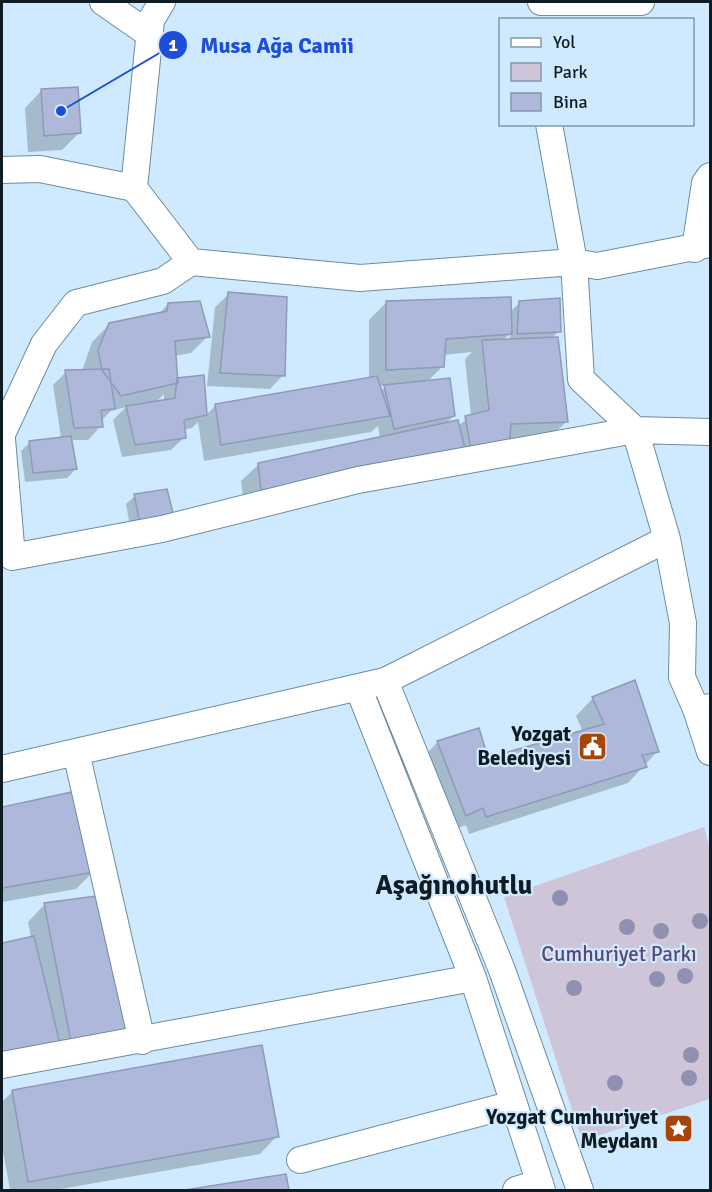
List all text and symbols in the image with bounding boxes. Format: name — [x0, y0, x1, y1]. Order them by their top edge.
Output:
legend — [499, 18, 694, 126]
callout: Musa Ağa Camii — [158, 25, 366, 65]
text: Yol — [553, 31, 576, 53]
text: Musa Ağa Camii — [200, 32, 354, 59]
text: 1 — [168, 34, 178, 56]
text: Park — [553, 61, 588, 83]
text: Bina — [553, 91, 588, 113]
place label: Yozgat Belediyesi — [477, 721, 571, 771]
public building icon: Yozgat Belediyesi — [576, 730, 608, 762]
district label: Aşağınohutlu — [376, 869, 532, 902]
park label: Cumhuriyet Parkı — [541, 941, 697, 967]
place label: Yozgat Cumhuriyet Meydanı — [485, 1104, 658, 1154]
place icon: Yozgat Cumhuriyet Meydanı — [663, 1113, 695, 1145]

